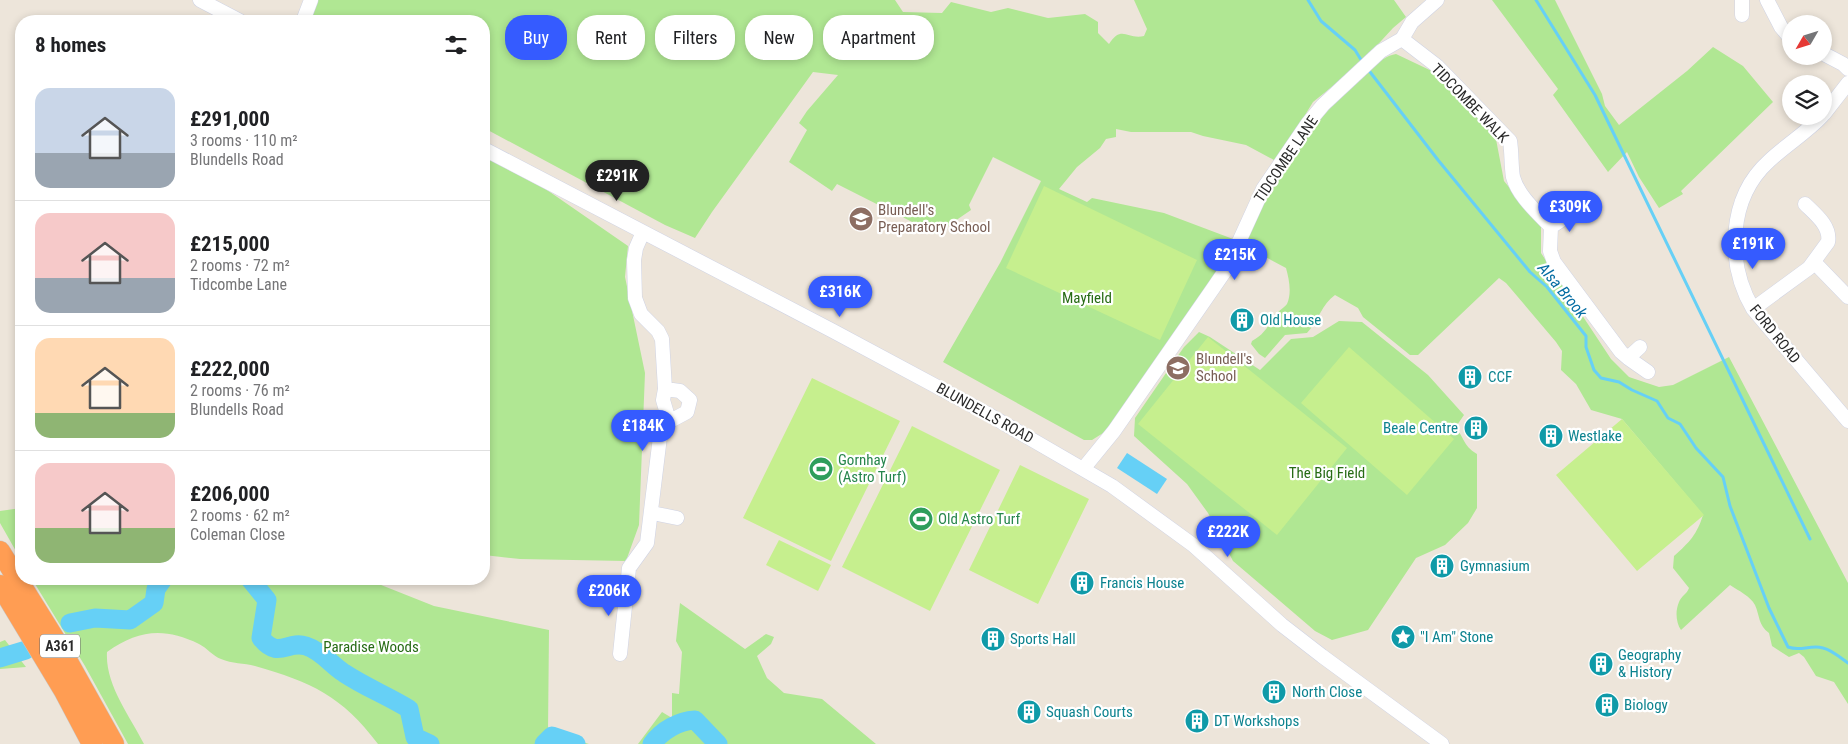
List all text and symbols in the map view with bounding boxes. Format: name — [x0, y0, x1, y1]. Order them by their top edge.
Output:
chip: Buy — [505, 15, 567, 60]
chip: Rent — [577, 15, 645, 60]
chip: Filters — [655, 15, 735, 60]
chip: New — [745, 15, 813, 60]
chip: Apartment — [823, 15, 934, 60]
north arrow — [1782, 15, 1832, 65]
map controls — [1782, 15, 1832, 125]
icon: filters — [442, 31, 470, 59]
text: 8 homes — [35, 33, 106, 57]
street label: TIDCOMBE WALK — [1428, 60, 1513, 147]
button: layers — [1782, 75, 1832, 125]
text: £291,000 — [190, 107, 270, 131]
icon: home — [75, 108, 135, 168]
street label: TIDCOMBE LANE — [1250, 112, 1322, 206]
text: 3 rooms · 110 m² — [190, 131, 298, 150]
text: Blundells Road — [190, 150, 284, 169]
pin: £291K — [582, 160, 652, 202]
text: £291K — [596, 166, 638, 185]
pin: £309K — [1535, 190, 1605, 233]
text: £309K — [1549, 197, 1591, 216]
place label: Blundell's Preparatory School — [878, 201, 991, 236]
school or university icon: Blundell's Preparatory School — [848, 206, 874, 232]
pin: £191K — [1718, 228, 1788, 270]
text: £215,000 — [190, 232, 270, 256]
icon: home — [75, 233, 135, 293]
text: £191K — [1732, 234, 1774, 253]
pin: £215K — [1200, 238, 1270, 281]
text: £215K — [1214, 245, 1256, 264]
text: 2 rooms · 72 m² — [190, 256, 290, 275]
water label: Alsa Brook — [1533, 258, 1592, 323]
text: Tidcombe Lane — [190, 275, 287, 294]
pin: £316K — [805, 276, 875, 318]
text: £316K — [819, 282, 861, 301]
park label: Mayfield — [1062, 289, 1112, 307]
street label: FORD ROAD — [1746, 301, 1804, 367]
building icon: Old House — [1229, 307, 1255, 333]
place label: Old House — [1260, 311, 1321, 329]
place label: Blundell's School — [1196, 350, 1253, 385]
school or university icon: Blundell's School — [1165, 355, 1191, 381]
text: £222,000 — [190, 357, 270, 381]
icon: home — [75, 358, 135, 418]
building icon: CCF — [1457, 364, 1483, 390]
place label: CCF — [1488, 368, 1512, 386]
street label: BLUNDELLS ROAD — [933, 379, 1037, 447]
text: 2 rooms · 76 m² — [190, 381, 290, 400]
text: Blundells Road — [190, 400, 284, 419]
pin: £184K — [608, 410, 678, 452]
building icon: Beale Centre — [1463, 415, 1489, 441]
text: £184K — [622, 416, 664, 435]
place label: Beale Centre — [1383, 419, 1458, 437]
building icon: Westlake — [1538, 423, 1564, 449]
place label: Westlake — [1568, 427, 1622, 445]
place label: Gornhay (Astro Turf) — [838, 451, 906, 486]
sports icon: Gornhay (Astro Turf) — [808, 456, 834, 482]
park label: The Big Field — [1289, 464, 1365, 482]
text: £206,000 — [190, 482, 270, 506]
icon: home — [75, 483, 135, 543]
text: 2 rooms · 62 m² — [190, 506, 290, 525]
sports icon: Old Astro Turf — [908, 506, 934, 532]
place label: Old Astro Turf — [938, 510, 1020, 528]
pin: £222K — [1193, 516, 1263, 558]
text: £222K — [1207, 522, 1249, 541]
text: Coleman Close — [190, 525, 285, 544]
building icon: Gymnasium — [1429, 553, 1455, 579]
place label: Gymnasium — [1460, 557, 1530, 575]
building icon: Francis House — [1069, 570, 1095, 596]
pin: £206K — [574, 574, 644, 617]
place label: Francis House — [1100, 574, 1184, 592]
text: £206K — [588, 581, 630, 600]
place icon: "I Am" Stone — [1390, 624, 1416, 650]
building icon: Sports Hall — [980, 626, 1006, 652]
place label: "I Am" Stone — [1420, 628, 1493, 646]
place label: Sports Hall — [1010, 630, 1076, 648]
road number: A361 — [40, 634, 80, 658]
park label: Paradise Woods — [323, 638, 419, 656]
place label: Geography & History — [1618, 646, 1681, 681]
building icon: Geography & History — [1588, 651, 1614, 677]
building icon: North Close — [1261, 679, 1287, 705]
place label: North Close — [1292, 683, 1362, 701]
building icon: Biology — [1594, 692, 1620, 718]
place label: Biology — [1624, 696, 1668, 714]
building icon: Squash Courts — [1016, 699, 1042, 725]
place label: Squash Courts — [1046, 703, 1133, 721]
building icon: DT Workshops — [1184, 708, 1210, 734]
place label: DT Workshops — [1214, 712, 1299, 730]

